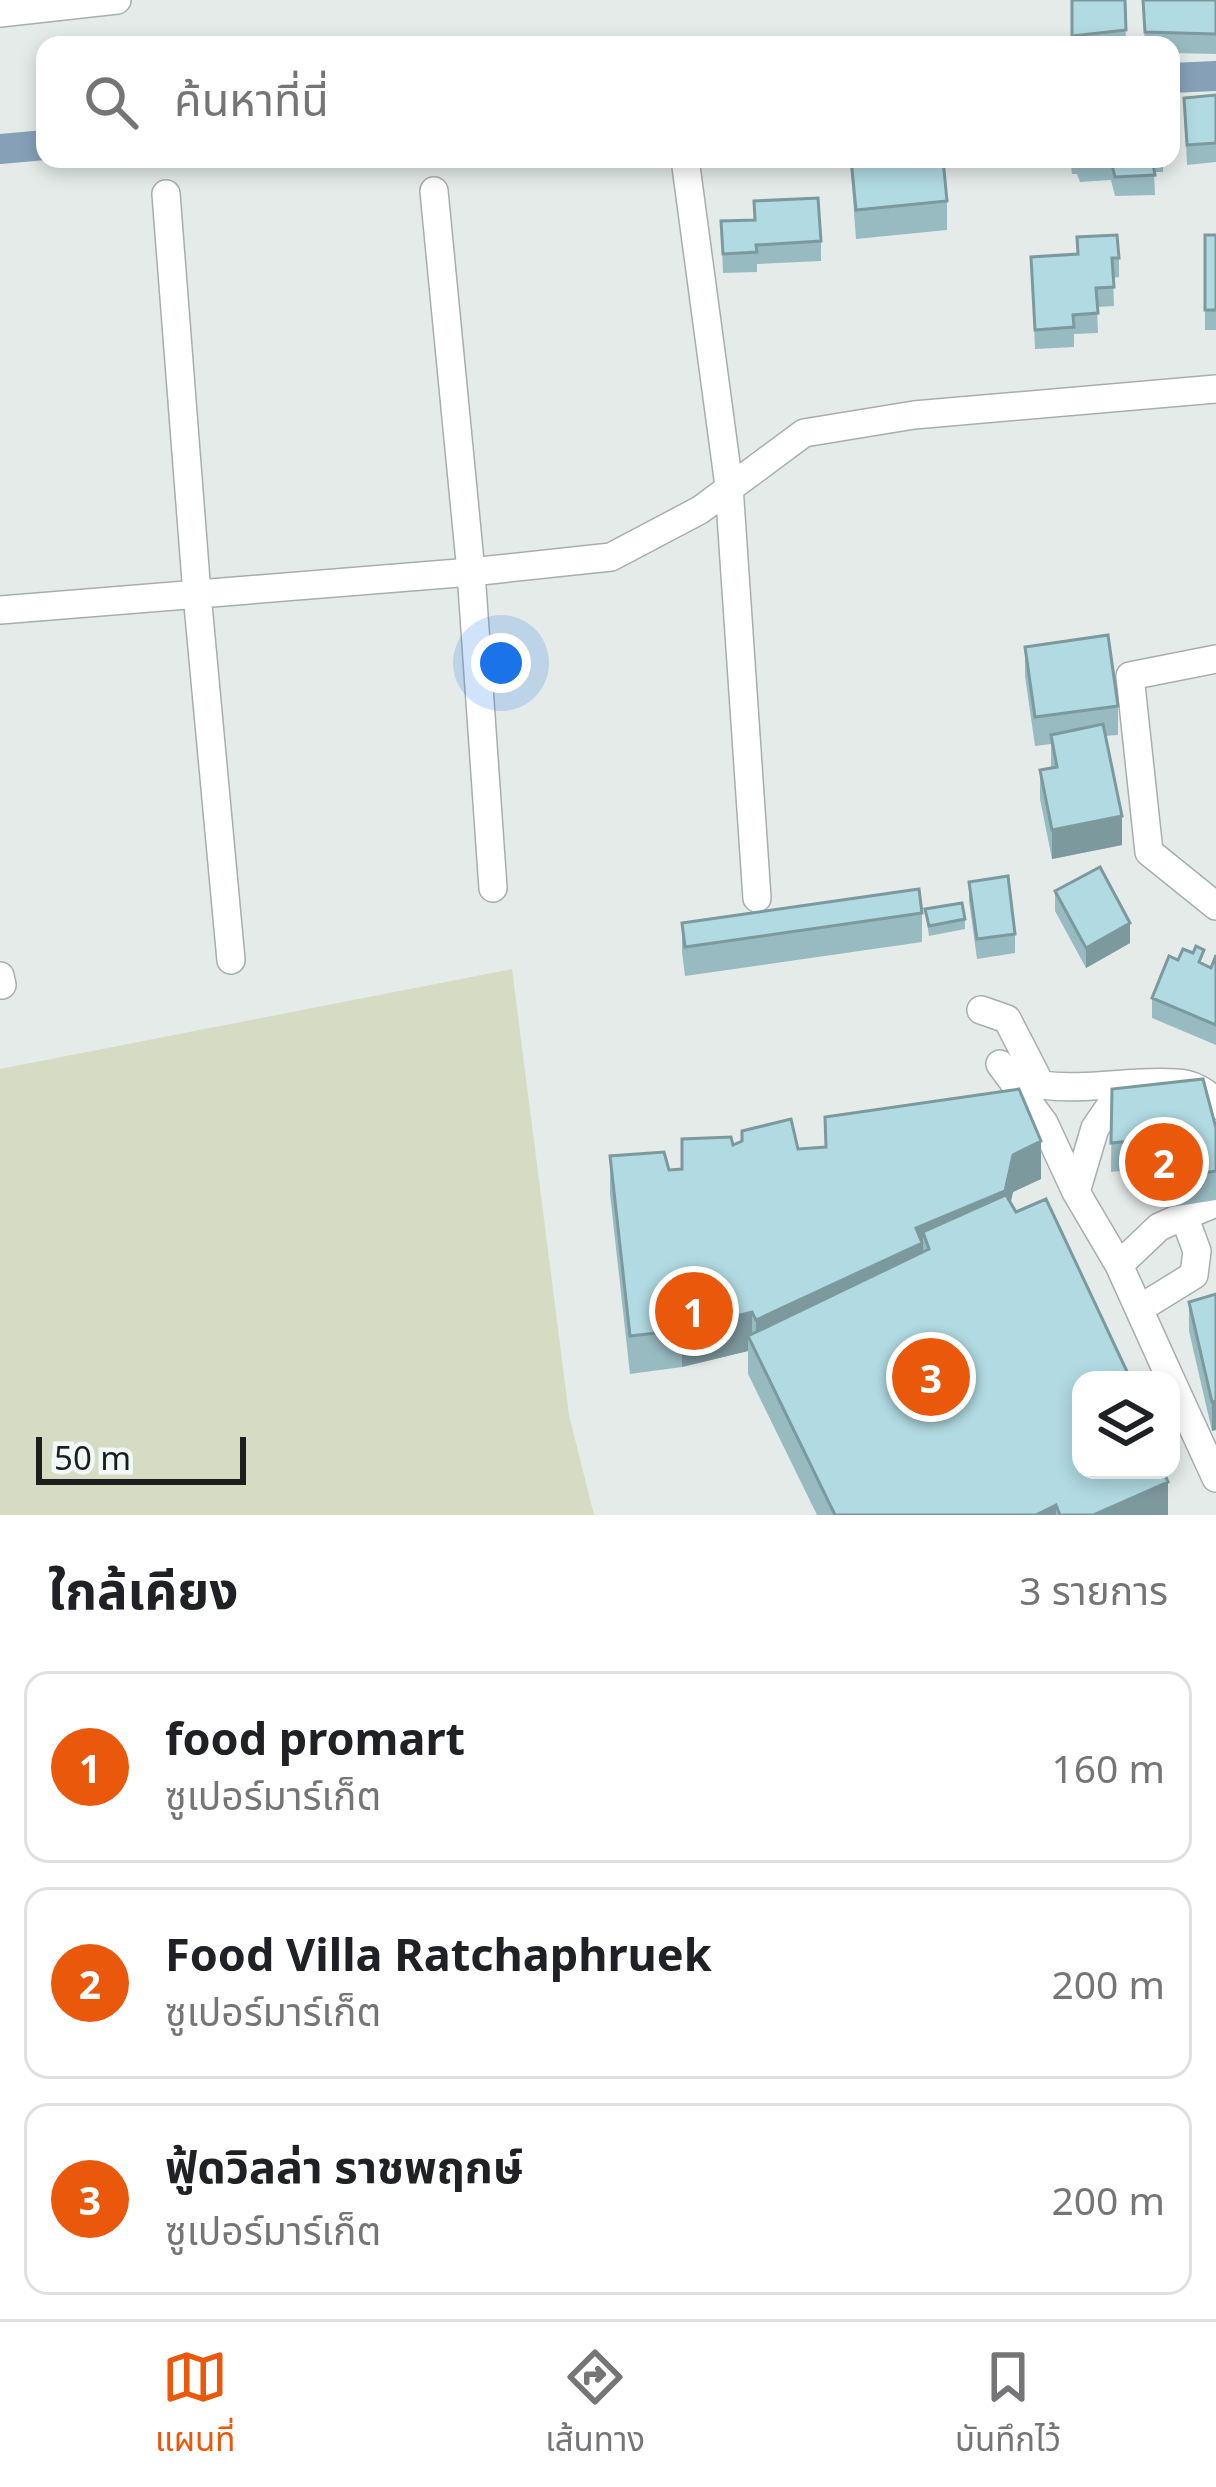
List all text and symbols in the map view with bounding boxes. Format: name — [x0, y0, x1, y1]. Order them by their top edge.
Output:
search box — [36, 36, 1180, 168]
text: ค้นหาที่นี่ — [174, 68, 329, 129]
icon: search — [78, 69, 144, 135]
your location — [471, 633, 531, 693]
pin: 2 — [1125, 1117, 1203, 1207]
pin: 1 — [655, 1266, 733, 1356]
pin: 3 — [892, 1332, 970, 1422]
map controls — [1072, 1371, 1180, 1479]
button: layers — [1072, 1371, 1180, 1479]
scale bar — [36, 1431, 246, 1484]
text: 50 m — [54, 1435, 131, 1480]
text: ใกล้เคียง — [48, 1554, 238, 1624]
text: 3 รายการ — [1019, 1563, 1168, 1616]
text: food promart — [165, 1707, 465, 1768]
text: 1 — [79, 1741, 101, 1794]
text: 160 m — [1051, 1741, 1165, 1794]
text: ซูเปอร์มาร์เก็ต — [165, 1768, 381, 1821]
text: Food Villa Ratchaphruek — [165, 1923, 712, 1984]
text: 2 — [79, 1957, 101, 2010]
text: 200 m — [1051, 1957, 1165, 2010]
text: ซูเปอร์มาร์เก็ต — [165, 1984, 381, 2037]
text: ฟู้ดวิลล่า ราชพฤกษ์ — [165, 2135, 523, 2196]
text: 3 — [79, 2173, 101, 2226]
text: 200 m — [1051, 2173, 1165, 2226]
text: ซูเปอร์มาร์เก็ต — [165, 2203, 381, 2256]
tab: แผนที่ — [155, 2344, 235, 2466]
tab: เส้นทาง — [545, 2344, 645, 2466]
tab: บันทึกไว้ — [955, 2344, 1061, 2466]

